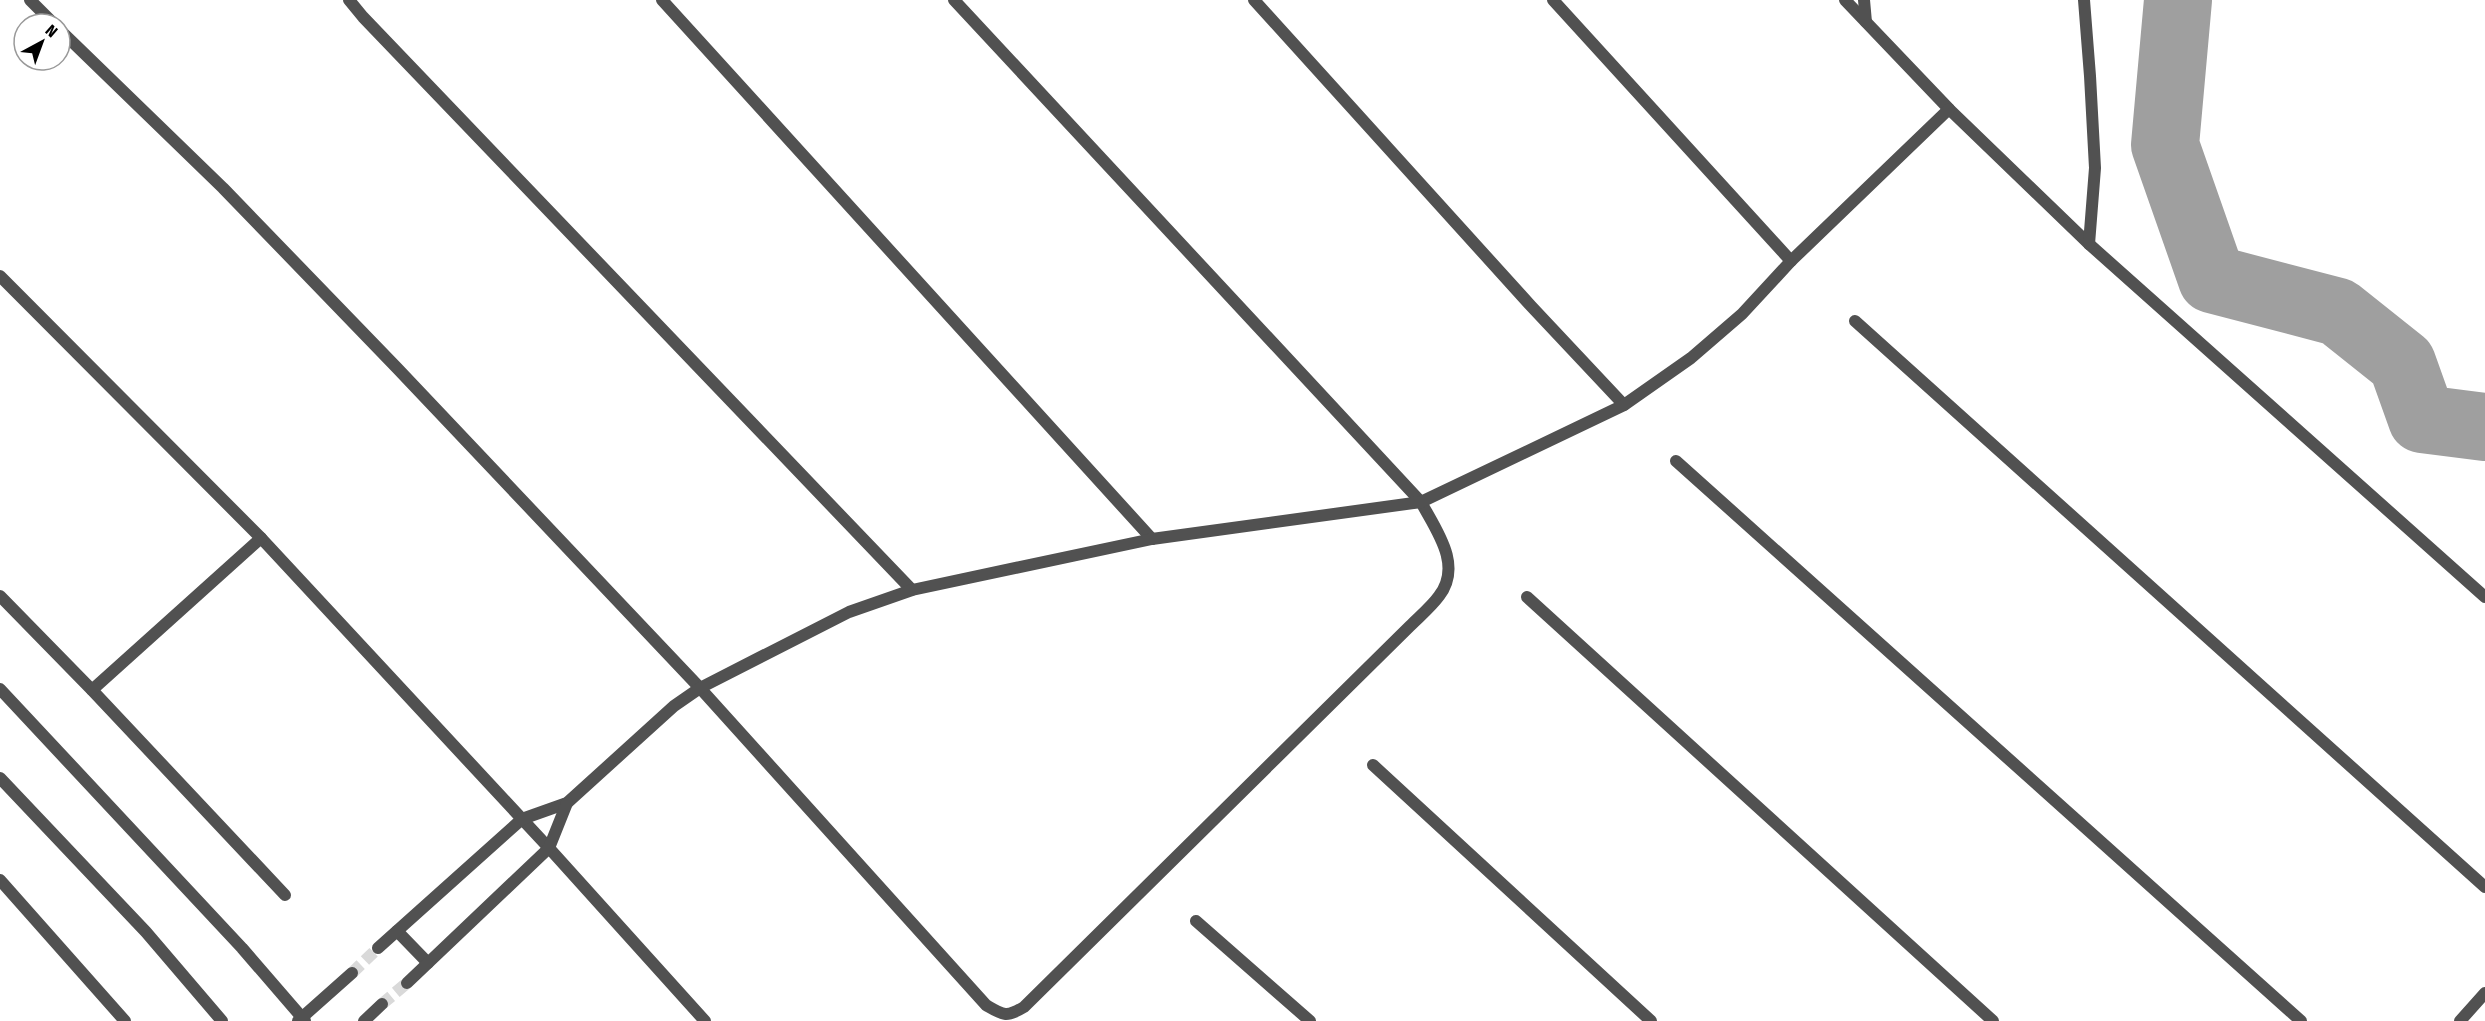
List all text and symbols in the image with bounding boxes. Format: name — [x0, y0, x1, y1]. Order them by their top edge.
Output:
north arrow — [12, 12, 72, 72]
text: N — [42, 21, 61, 41]

